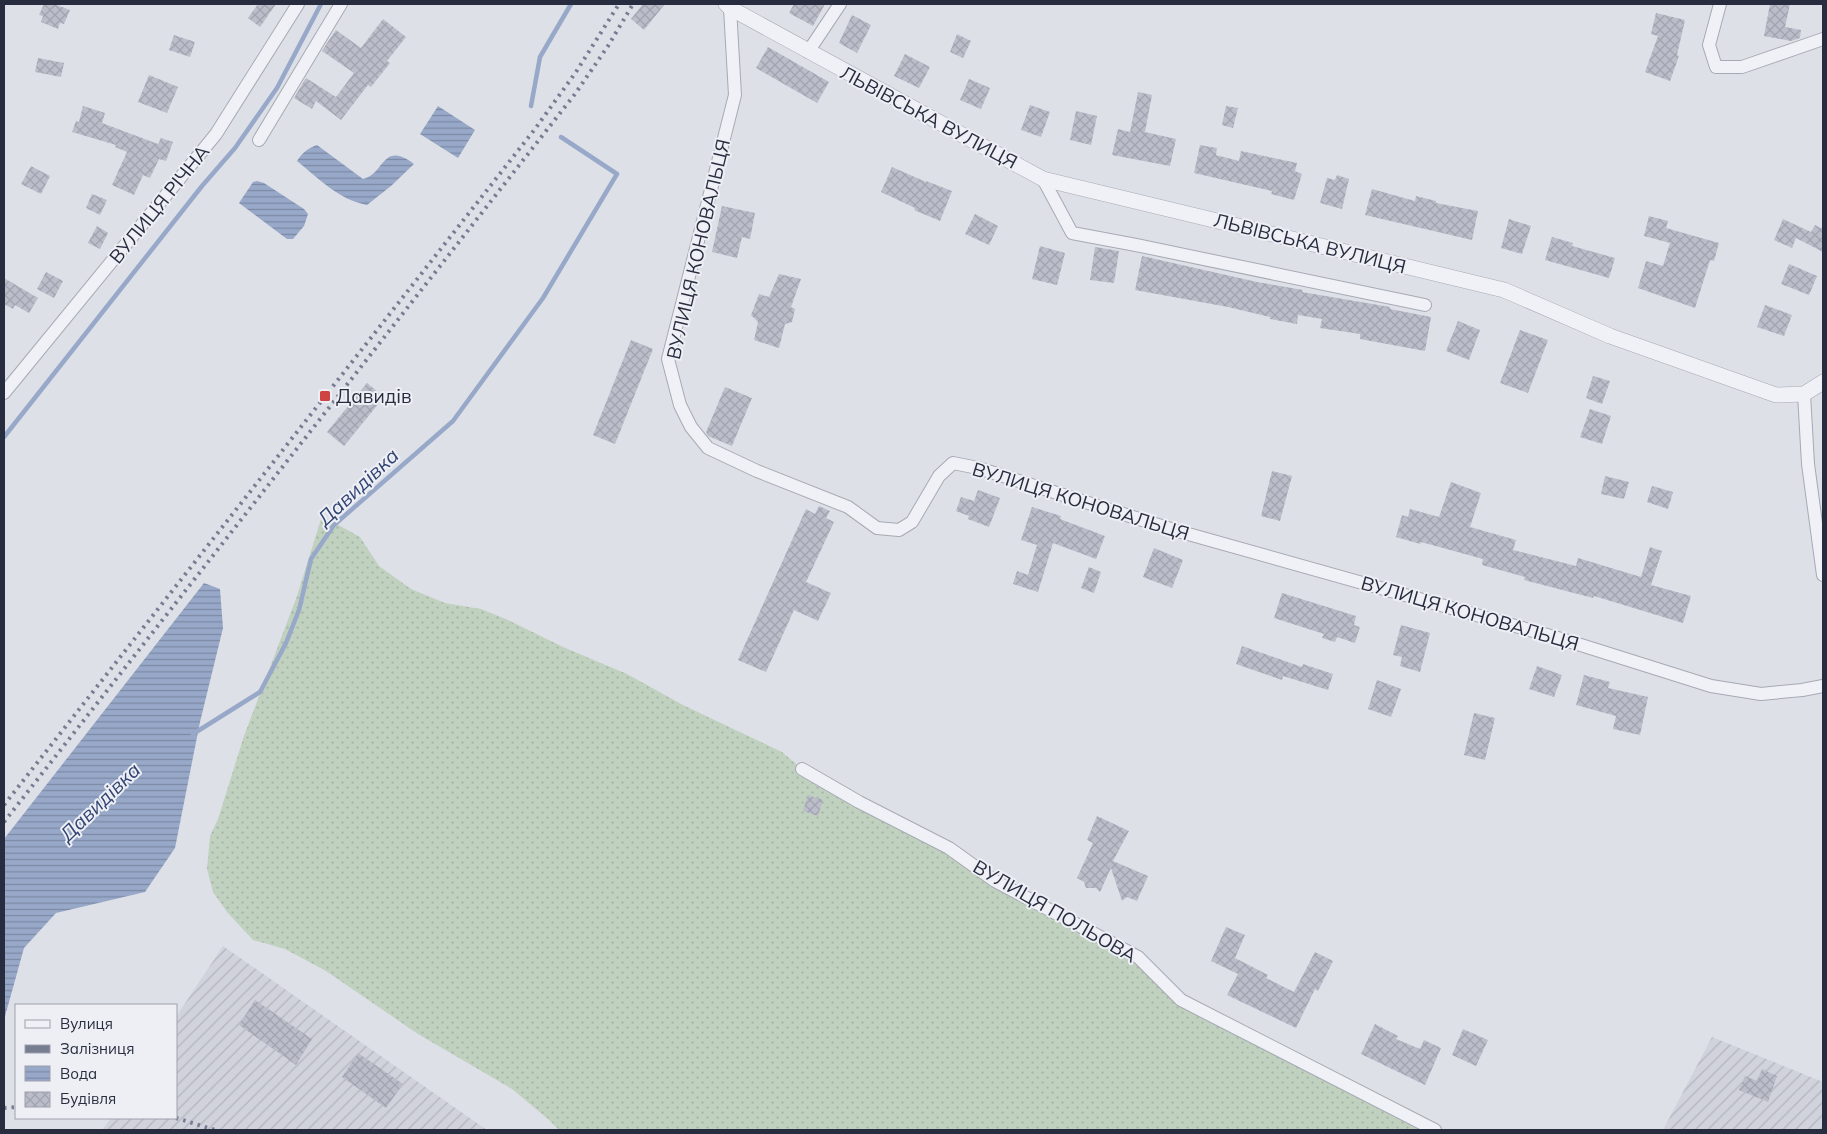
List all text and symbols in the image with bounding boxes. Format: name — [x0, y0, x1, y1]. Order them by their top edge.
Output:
street label: ЛЬВІВСЬКА ВУЛИЦЯ — [836, 60, 1022, 174]
street label: ВУЛИЦЯ КОНОВАЛЬЦЯ — [661, 136, 735, 362]
street label: ВУЛИЦЯ РІЧНА — [104, 140, 214, 268]
street label: ЛЬВІВСЬКА ВУЛИЦЯ — [1212, 208, 1408, 278]
place label: Давидів — [336, 384, 412, 408]
marker: Давидів — [318, 389, 332, 403]
water label: Давидівка — [311, 443, 404, 531]
street label: ВУЛИЦЯ КОНОВАЛЬЦЯ — [970, 457, 1192, 545]
street label: ВУЛИЦЯ КОНОВАЛЬЦЯ — [1358, 570, 1582, 656]
water label: Давидівка — [53, 757, 145, 847]
street label: ВУЛИЦЯ ПОЛЬОВА — [969, 854, 1141, 968]
legend — [15, 1004, 178, 1119]
text: Вулиця — [60, 1014, 113, 1033]
text: Залізниця — [60, 1039, 134, 1058]
text: Вода — [60, 1064, 97, 1083]
text: Будівля — [60, 1089, 116, 1108]

